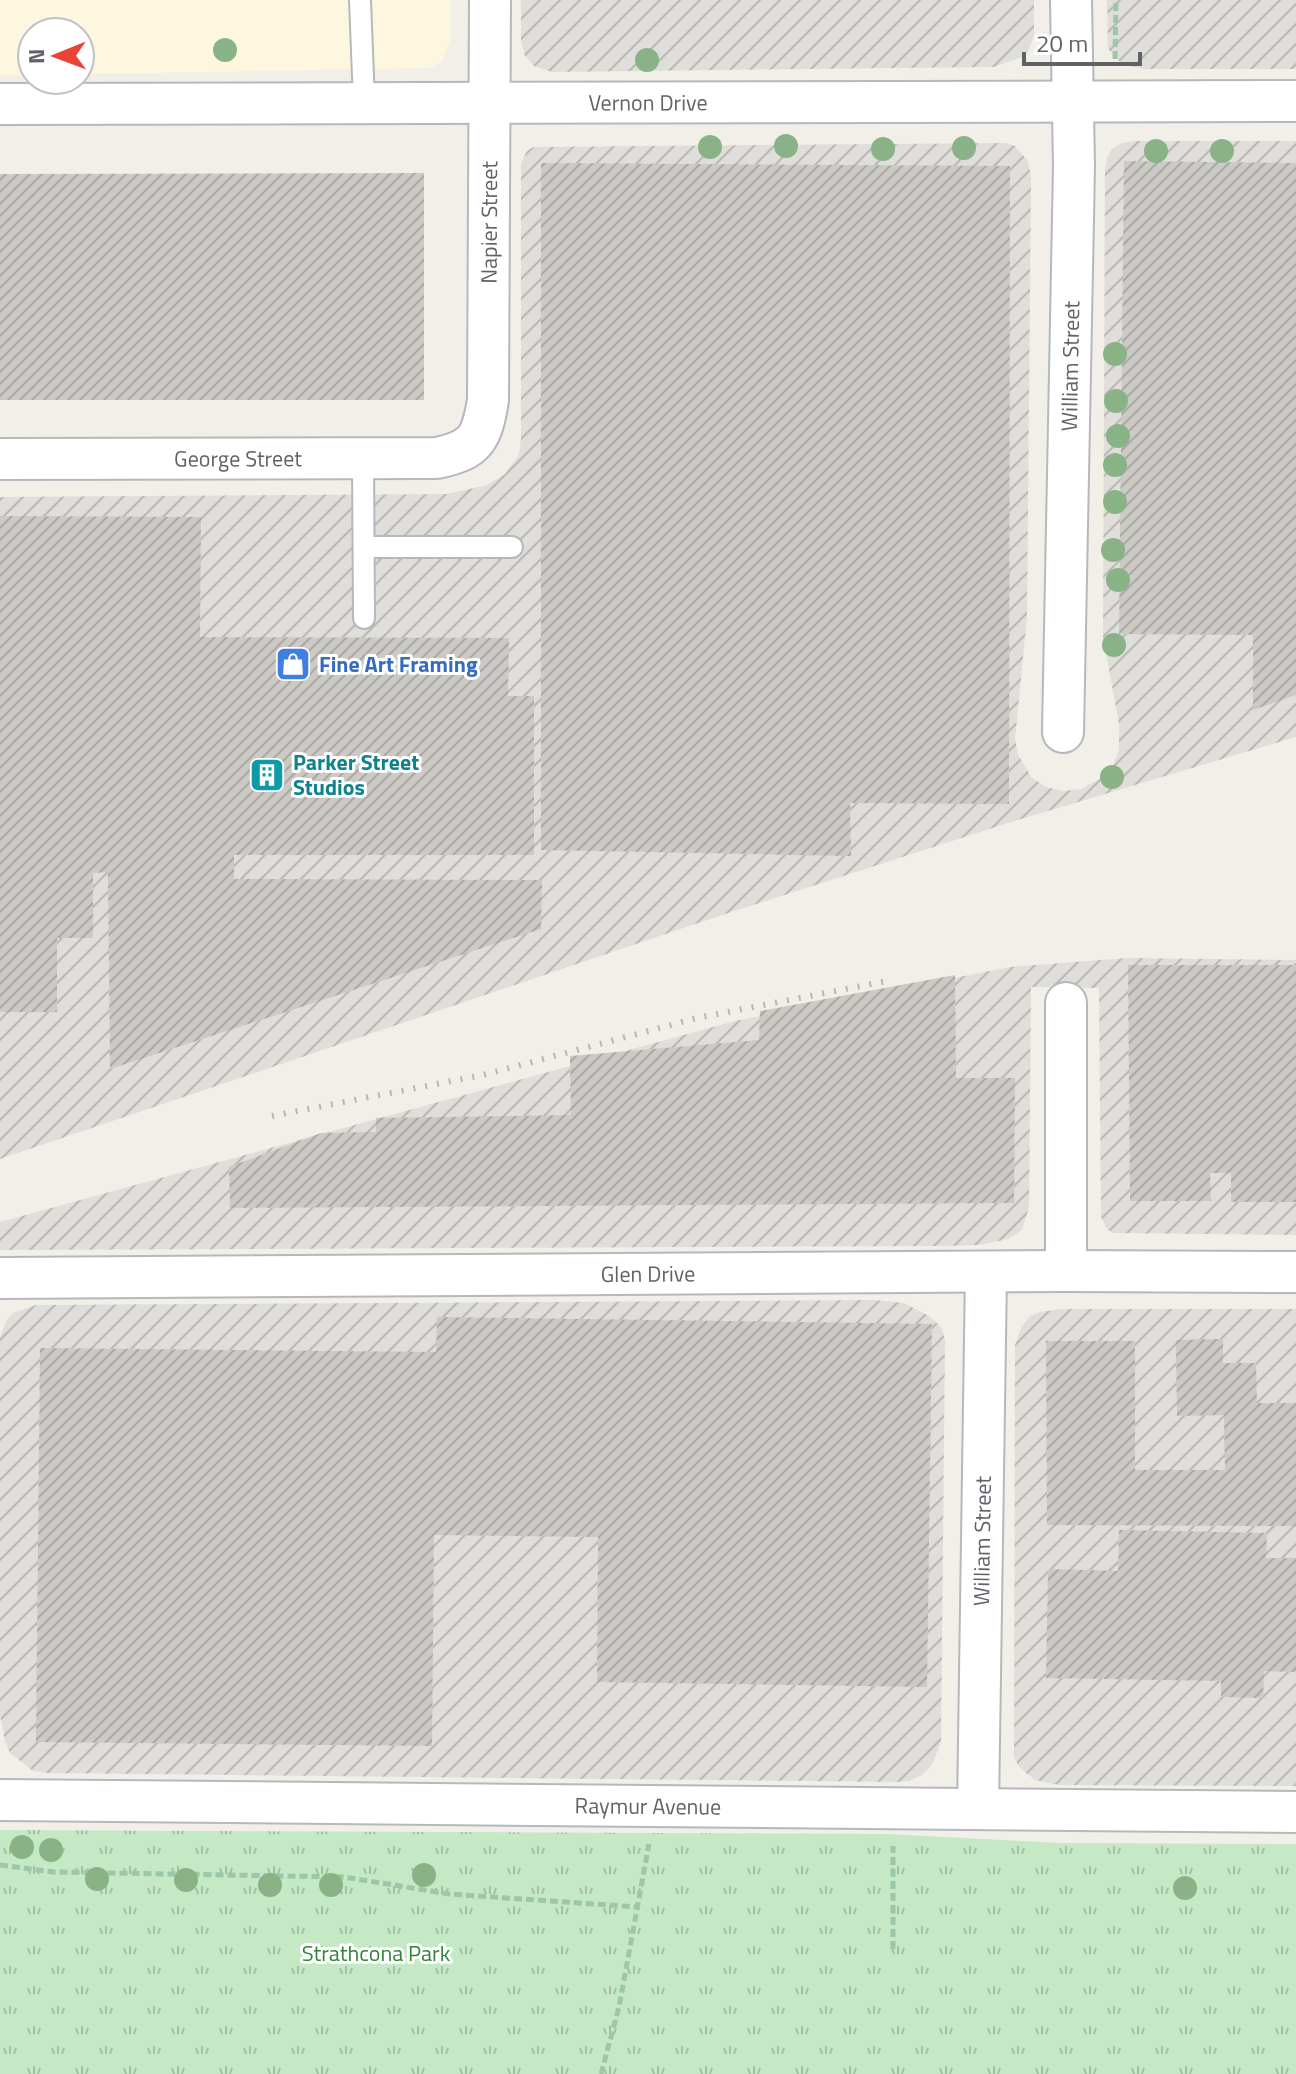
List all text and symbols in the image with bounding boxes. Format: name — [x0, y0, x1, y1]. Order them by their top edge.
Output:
north arrow — [16, 16, 96, 96]
scale bar — [1024, 16, 1140, 66]
text: 20 m — [1036, 25, 1088, 61]
text: N — [19, 48, 53, 64]
street label: Vernon Drive — [588, 85, 708, 120]
street label: Napier Street — [472, 161, 506, 284]
street label: William Street — [1052, 300, 1088, 432]
street label: George Street — [174, 441, 302, 476]
shop icon: Fine Art Framing — [274, 645, 312, 683]
place label: Fine Art Framing — [319, 647, 478, 681]
place label: Parker Street Studios — [293, 745, 419, 804]
building icon: Parker Street Studios — [248, 756, 286, 794]
street label: Glen Drive — [601, 1256, 695, 1291]
street label: William Street — [964, 1475, 1000, 1606]
street label: Raymur Avenue — [575, 1788, 721, 1824]
park label: Strathcona Park — [302, 1936, 451, 1970]

